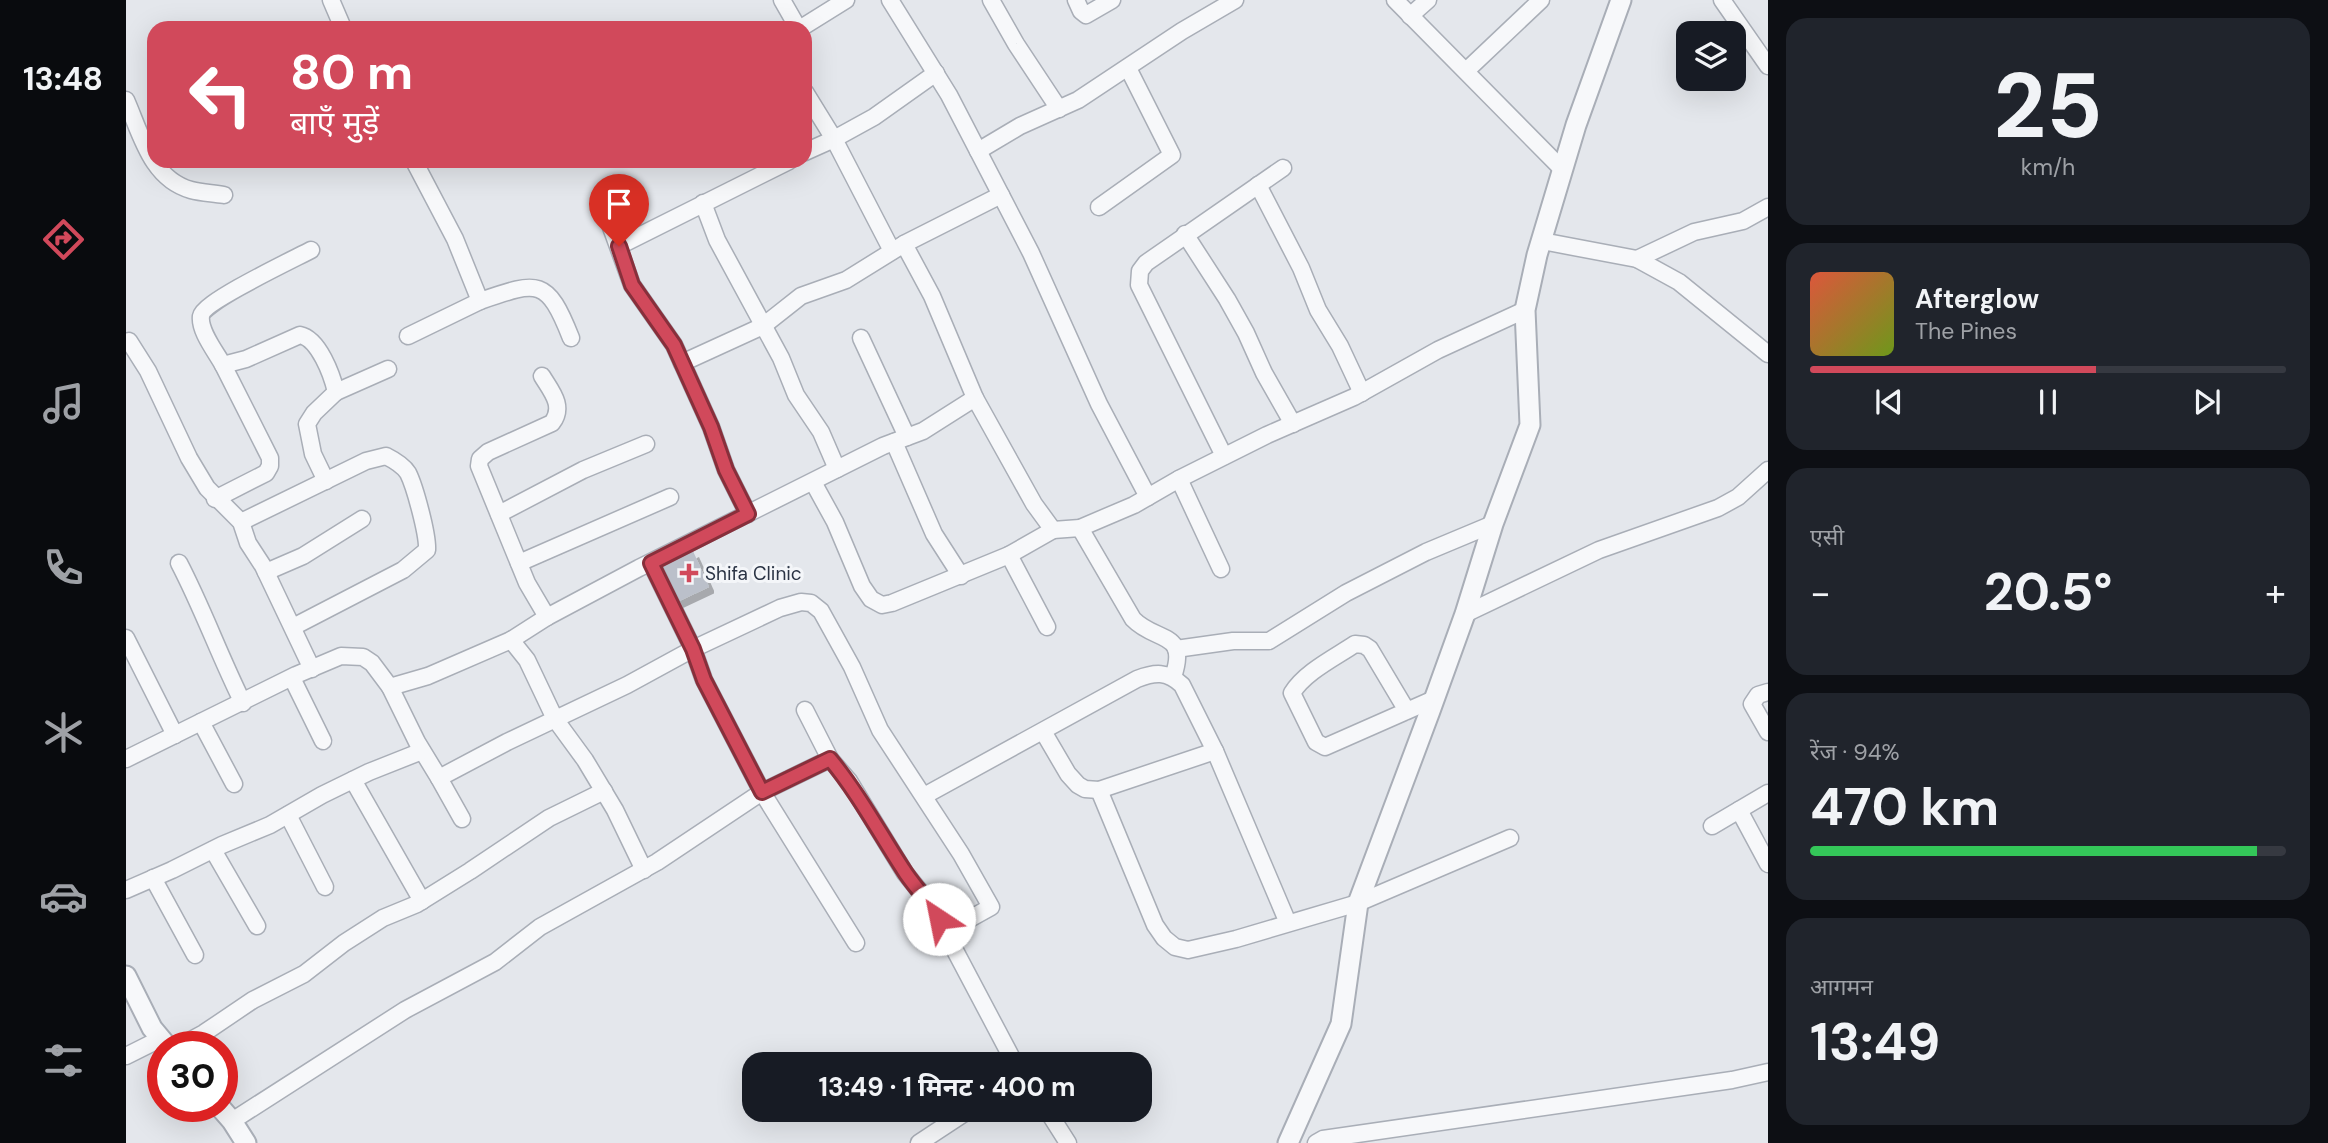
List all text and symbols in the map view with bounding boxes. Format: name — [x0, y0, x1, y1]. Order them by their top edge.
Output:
map controls — [1676, 21, 1746, 91]
button: layers — [1676, 21, 1746, 91]
text: 80 m — [290, 40, 413, 104]
text: 25 — [1993, 47, 2103, 165]
icon: left — [175, 49, 266, 140]
text: 13:48 — [23, 58, 103, 100]
text: बाएँ मुड़ें — [290, 102, 379, 144]
text: km/h — [2021, 152, 2075, 182]
pin — [589, 174, 649, 246]
icon: arrive — [600, 185, 638, 223]
icon: directions — [39, 215, 88, 264]
text: Afterglow — [1915, 282, 2039, 316]
text: The Pines — [1915, 316, 2017, 346]
icon: music — [39, 379, 88, 428]
icon: previous — [1870, 383, 1908, 421]
icon: pause — [2029, 383, 2067, 421]
icon: next — [2188, 383, 2226, 421]
text: एसी — [1810, 522, 1844, 552]
icon: phone — [39, 543, 88, 592]
text: 20.5° — [1984, 558, 2112, 626]
place label: Shifa Clinic — [705, 561, 802, 586]
marker: Shifa Clinic — [679, 563, 699, 583]
text: − — [1810, 568, 1831, 618]
text: + — [2265, 568, 2286, 618]
icon: climate — [39, 708, 88, 757]
text: रेंज · 94% — [1810, 737, 1900, 767]
text: 470 km — [1810, 773, 1999, 841]
icon: car — [39, 872, 88, 921]
position arrow — [902, 882, 976, 956]
text: आगमन — [1810, 972, 1873, 1002]
text: 13:49 — [1810, 1008, 1940, 1076]
speed limit sign: 30 — [147, 1031, 238, 1122]
icon: filters — [39, 1036, 88, 1085]
text: 13:49 · 1 मिनट · 400 m — [819, 1070, 1075, 1104]

